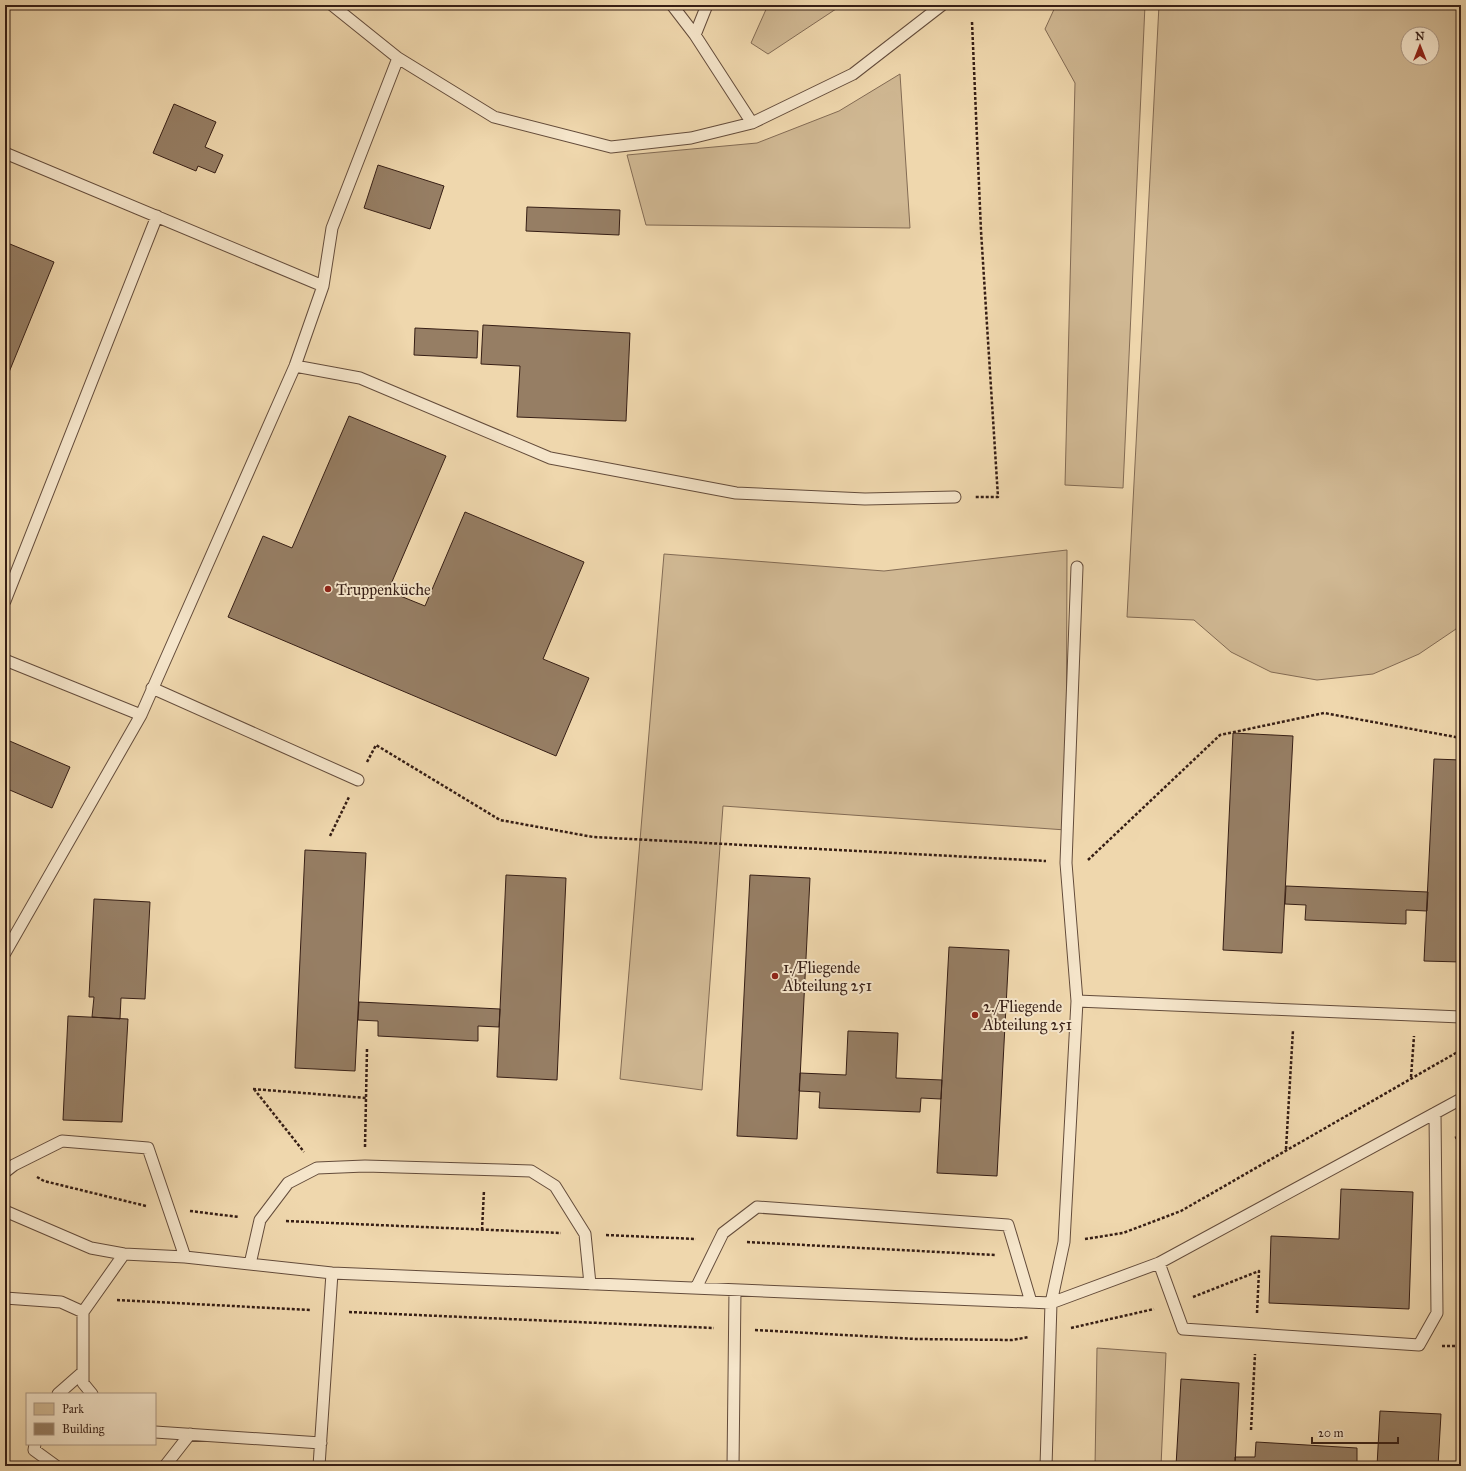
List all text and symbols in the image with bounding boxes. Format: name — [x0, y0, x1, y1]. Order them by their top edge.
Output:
north arrow — [1400, 26, 1440, 66]
text: N — [1415, 30, 1425, 43]
place label: Truppenküche — [336, 580, 431, 599]
marker: Truppenküche — [323, 584, 333, 594]
place label: 1./Fliegende Abteilung 251 — [782, 958, 872, 996]
marker: 1./Fliegende Abteilung 251 — [770, 971, 780, 981]
place label: 2./Fliegende Abteilung 251 — [982, 997, 1072, 1035]
marker: 2./Fliegende Abteilung 251 — [970, 1010, 980, 1020]
legend — [26, 1393, 156, 1445]
text: Park — [62, 1402, 84, 1416]
scale bar — [1312, 1419, 1398, 1445]
text: Building — [62, 1422, 105, 1437]
text: 20 m — [1318, 1426, 1344, 1440]

